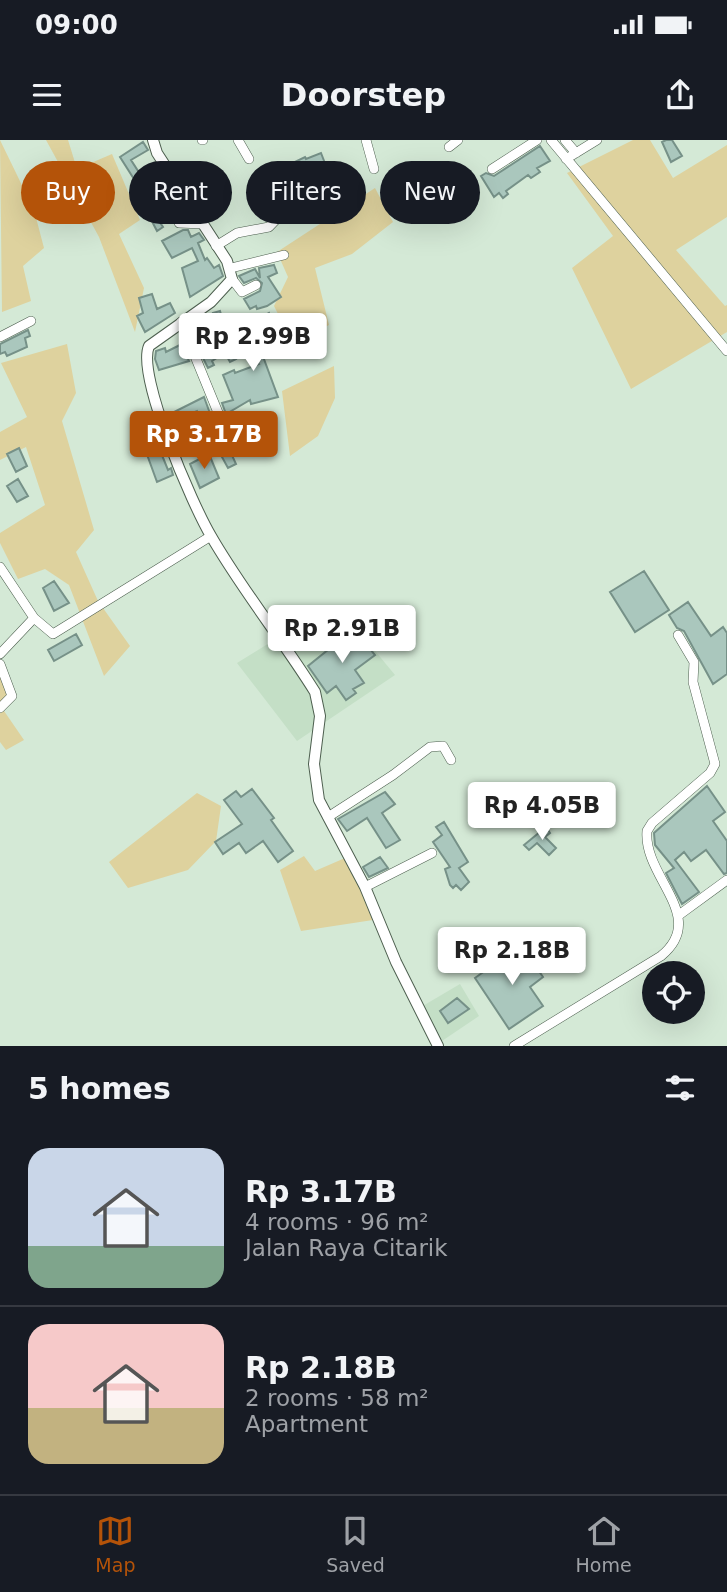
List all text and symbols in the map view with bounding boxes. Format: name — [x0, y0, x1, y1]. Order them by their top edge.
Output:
text: 09:00 — [35, 10, 118, 40]
icon: menu — [28, 76, 66, 114]
text: Doorstep — [281, 76, 446, 114]
icon: share — [661, 76, 699, 114]
chip: Buy — [21, 161, 115, 224]
chip: Rent — [129, 161, 232, 224]
chip: Filters — [246, 161, 366, 224]
chip: New — [380, 161, 480, 224]
pin: Rp 2.99B — [181, 314, 325, 373]
text: Rp 2.99B — [195, 323, 311, 349]
pin: Rp 3.17B — [132, 412, 276, 471]
text: Rp 3.17B — [146, 421, 262, 447]
pin: Rp 2.91B — [270, 606, 414, 665]
text: Rp 2.91B — [284, 615, 400, 641]
pin: Rp 4.05B — [470, 782, 614, 842]
text: Rp 4.05B — [484, 792, 600, 818]
pin: Rp 2.18B — [440, 928, 584, 987]
text: Rp 2.18B — [454, 937, 570, 963]
map controls — [642, 961, 705, 1024]
button: locate — [642, 961, 705, 1024]
icon: filters — [661, 1069, 699, 1107]
text: 5 homes — [28, 1071, 171, 1106]
text: Rp 3.17B — [245, 1174, 397, 1209]
icon: home — [84, 1176, 168, 1260]
text: 4 rooms · 96 m² — [245, 1209, 429, 1235]
text: Jalan Raya Citarik — [245, 1235, 448, 1261]
text: Rp 2.18B — [245, 1350, 397, 1385]
icon: home — [84, 1352, 168, 1436]
text: 2 rooms · 58 m² — [245, 1385, 429, 1411]
text: Apartment — [245, 1411, 368, 1437]
tab: Map — [95, 1512, 135, 1576]
tab: Saved — [326, 1512, 385, 1576]
tab: Home — [576, 1512, 632, 1576]

